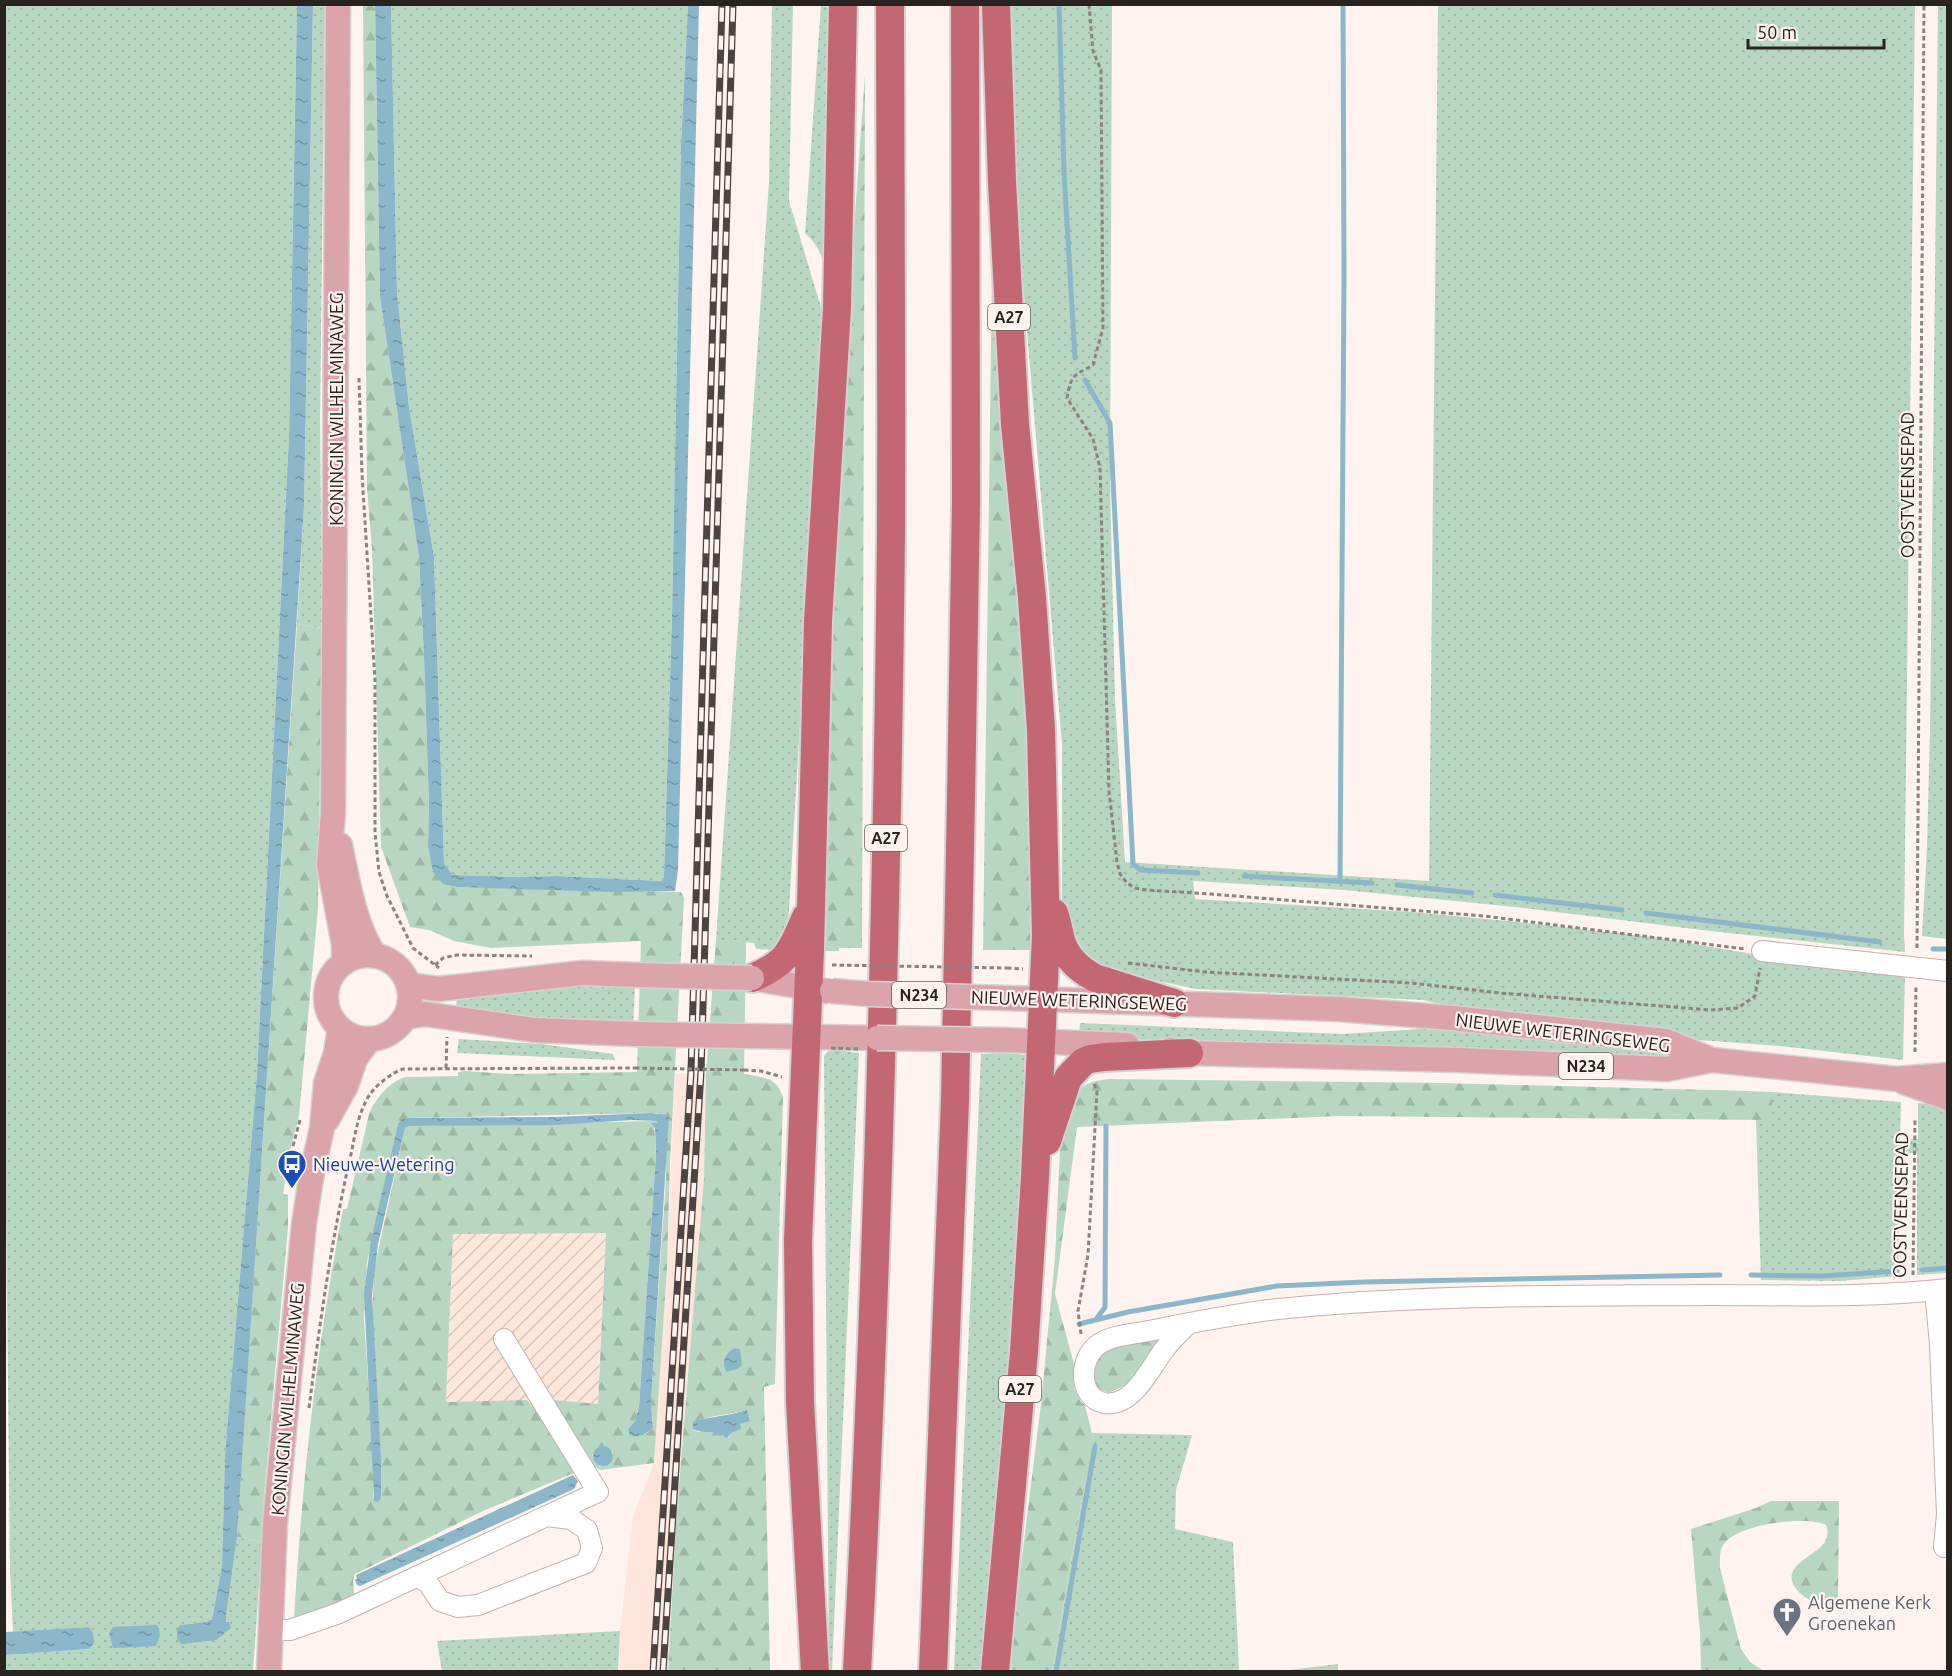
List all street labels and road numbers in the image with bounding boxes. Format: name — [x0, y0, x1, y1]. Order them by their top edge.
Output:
street label: KONINGIN WILHELMINAWEG — [326, 292, 346, 526]
road number: A27 — [988, 304, 1030, 330]
street label: OOSTVEENSEPAD — [1897, 412, 1917, 558]
road number: A27 — [865, 825, 907, 851]
road number: N234 — [892, 982, 946, 1008]
street label: NIEUWE WETERINGSEWEG — [971, 986, 1187, 1014]
street label: NIEUWE WETERINGSEWEG — [1455, 1009, 1671, 1055]
road number: N234 — [1559, 1053, 1613, 1079]
street label: OOSTVEENSEPAD — [1889, 1132, 1911, 1278]
street label: KONINGIN WILHELMINAWEG — [267, 1282, 307, 1516]
road number: A27 — [999, 1376, 1041, 1402]

